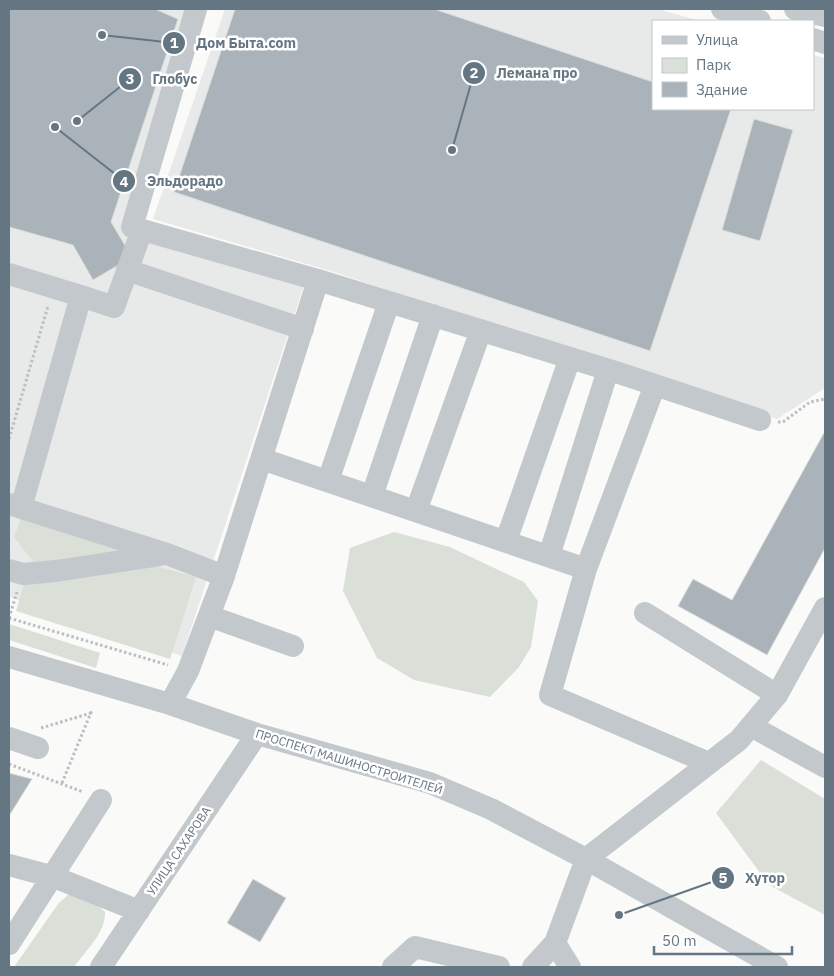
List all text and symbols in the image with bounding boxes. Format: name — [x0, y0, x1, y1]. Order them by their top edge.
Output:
legend — [652, 20, 814, 110]
callout: Дом Быта.com — [161, 29, 306, 58]
text: Улица — [696, 30, 738, 49]
text: 1 — [169, 33, 179, 52]
text: Дом Быта.com — [196, 34, 296, 52]
text: Парк — [696, 55, 731, 74]
callout: Лемана про — [461, 58, 587, 87]
text: 2 — [469, 63, 479, 82]
callout: Глобус — [118, 64, 208, 93]
text: Лемана про — [497, 64, 578, 82]
text: 3 — [125, 69, 135, 88]
text: Глобус — [153, 70, 197, 88]
text: Здание — [696, 80, 748, 99]
callout: Эльдорадо — [112, 167, 233, 196]
text: 4 — [119, 172, 129, 191]
text: Эльдорадо — [147, 172, 223, 190]
street label: ПРОСПЕКТ МАШИНОСТРОИТЕЛЕЙ — [254, 726, 445, 797]
street label: УЛИЦА САХАРОВА — [143, 803, 214, 898]
callout: Хутор — [710, 863, 795, 892]
text: 5 — [718, 868, 728, 887]
text: Хутор — [745, 869, 785, 887]
scale bar — [654, 924, 792, 956]
text: 50 m — [662, 931, 697, 950]

